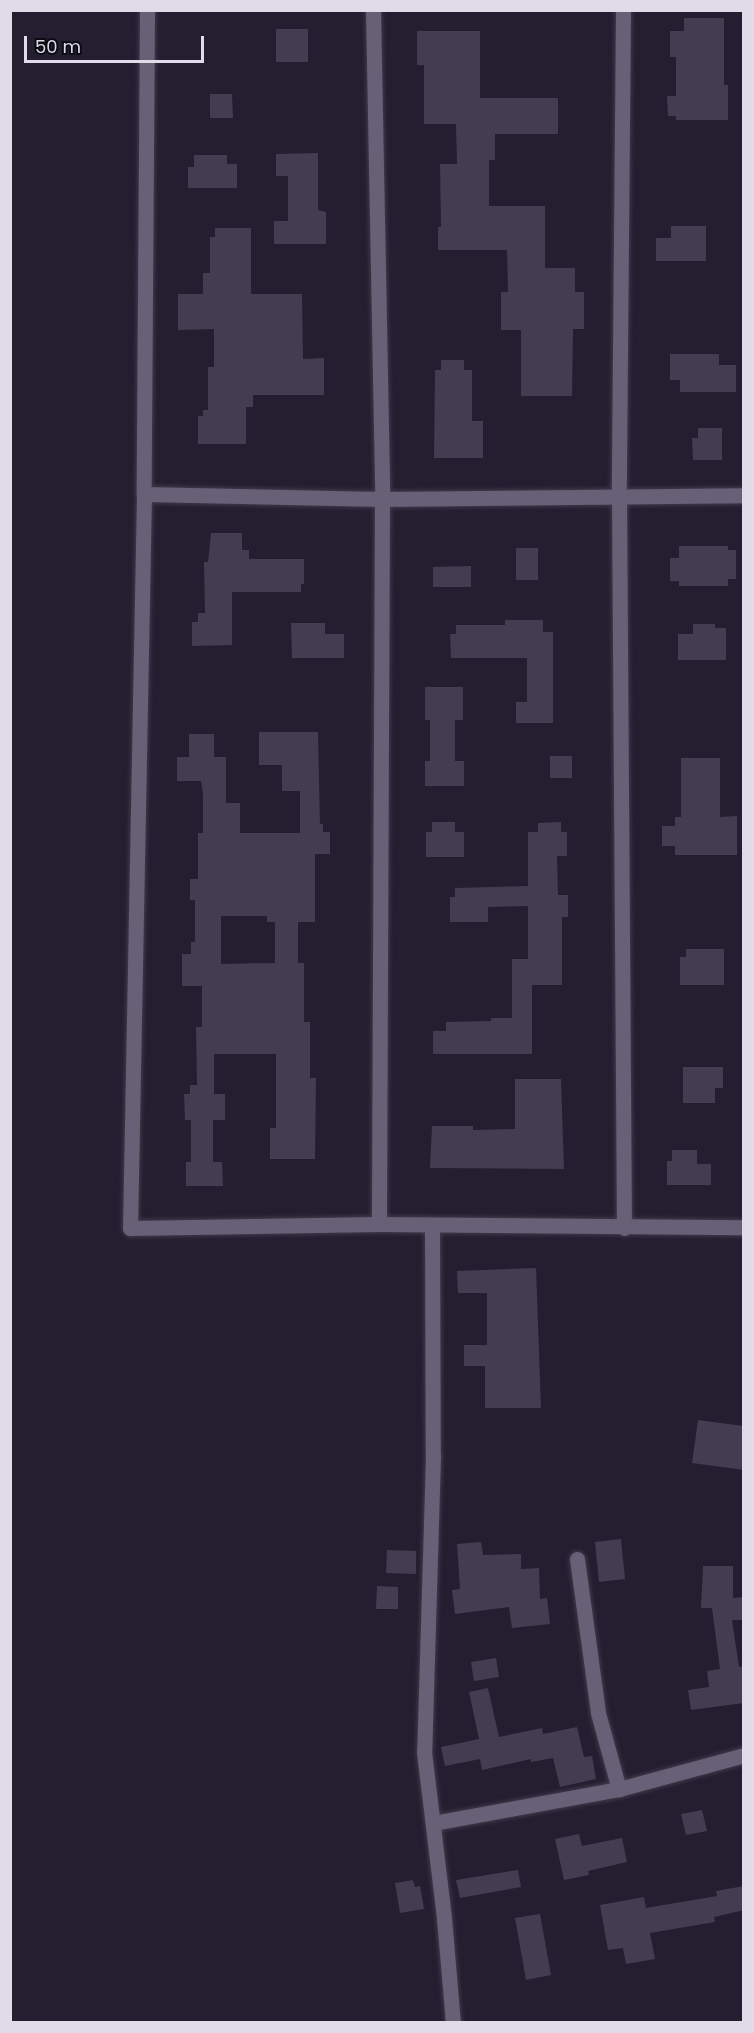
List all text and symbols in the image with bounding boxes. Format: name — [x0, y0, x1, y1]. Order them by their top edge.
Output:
scale bar — [27, 24, 207, 62]
text: 50 m — [35, 34, 81, 59]

